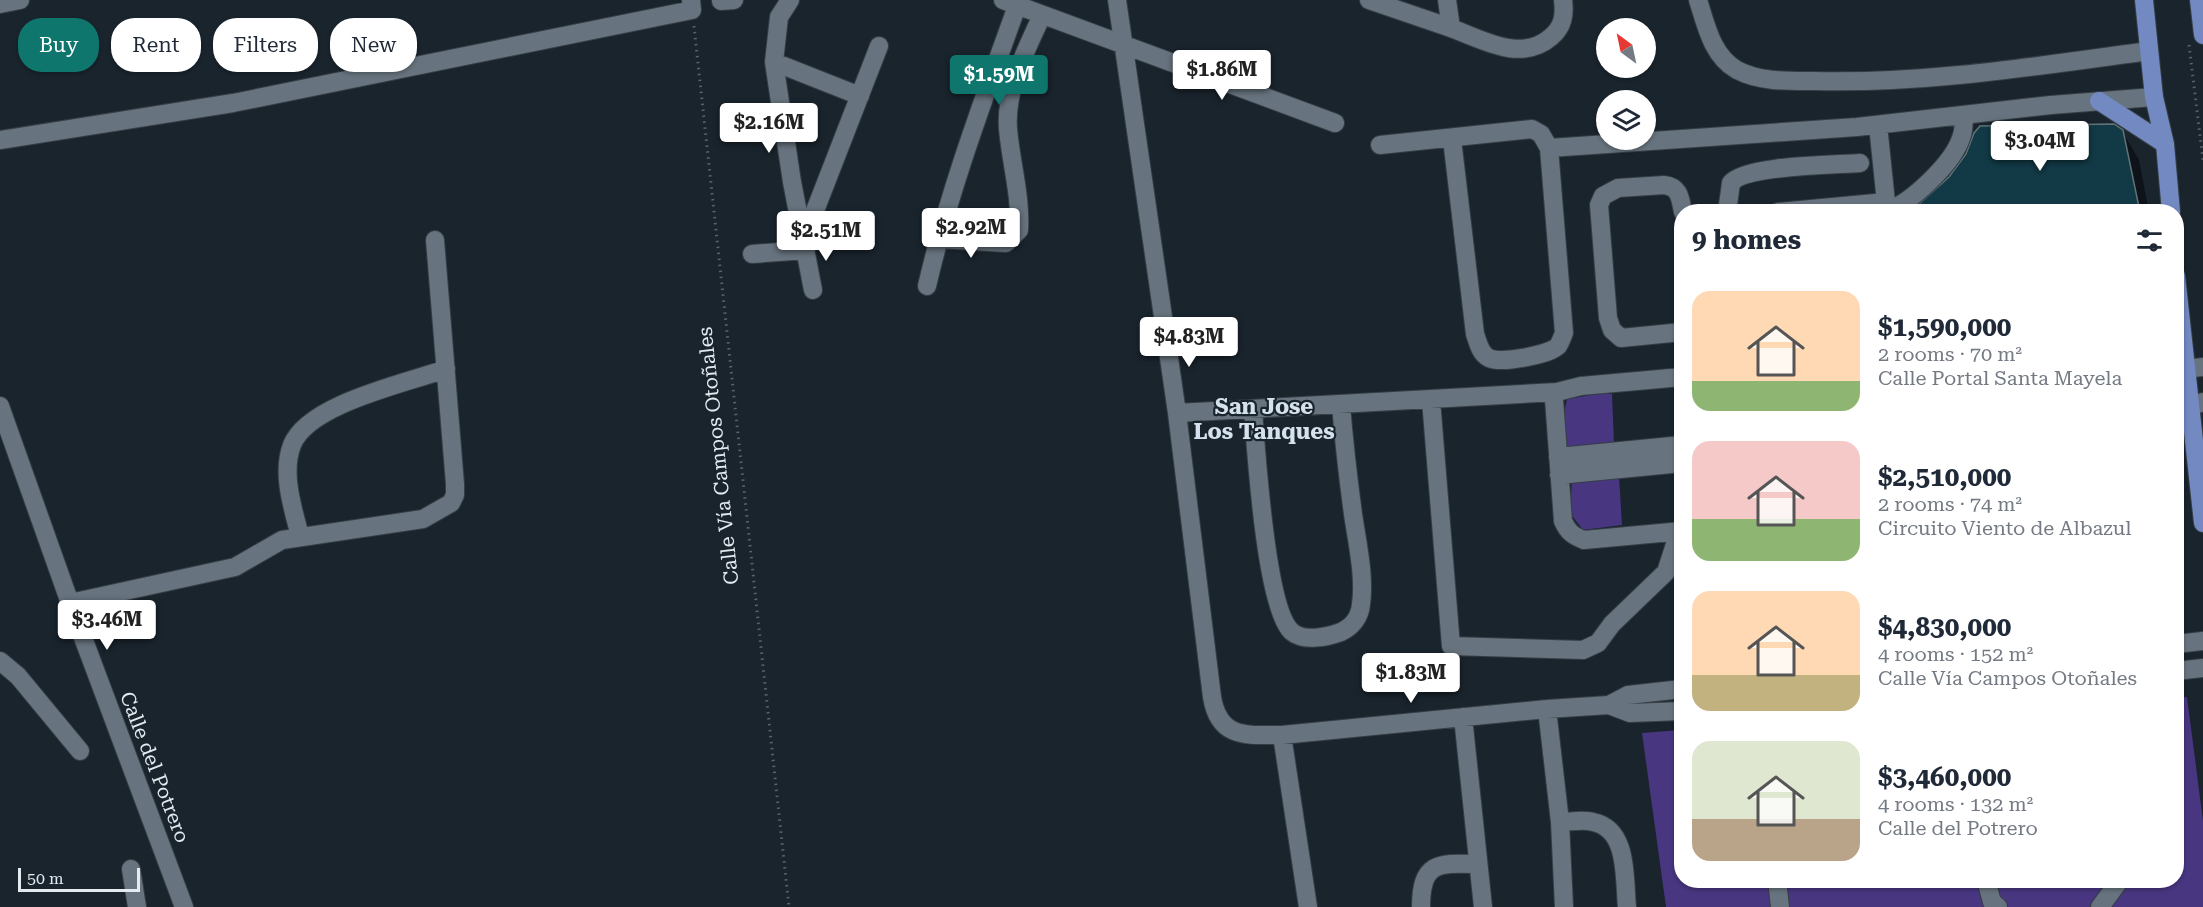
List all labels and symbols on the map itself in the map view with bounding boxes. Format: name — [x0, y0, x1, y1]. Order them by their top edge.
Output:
north arrow — [1596, 18, 1656, 78]
pin: $1.86M — [1173, 50, 1271, 101]
pin: $1.59M — [950, 55, 1048, 106]
pin: $2.16M — [720, 103, 818, 154]
pin: $3.04M — [1991, 121, 2089, 172]
pin: $2.92M — [922, 208, 1020, 259]
pin: $2.51M — [777, 211, 875, 262]
pin: $4.83M — [1140, 317, 1238, 368]
street label: Calle Vía Campos Otoñales — [693, 326, 743, 586]
district label: San Jose Los Tanques — [1193, 394, 1335, 444]
pin: $3.46M — [58, 600, 156, 651]
pin: $1.83M — [1362, 653, 1460, 704]
street label: Calle del Potrero — [115, 688, 195, 846]
scale bar — [18, 865, 140, 892]

